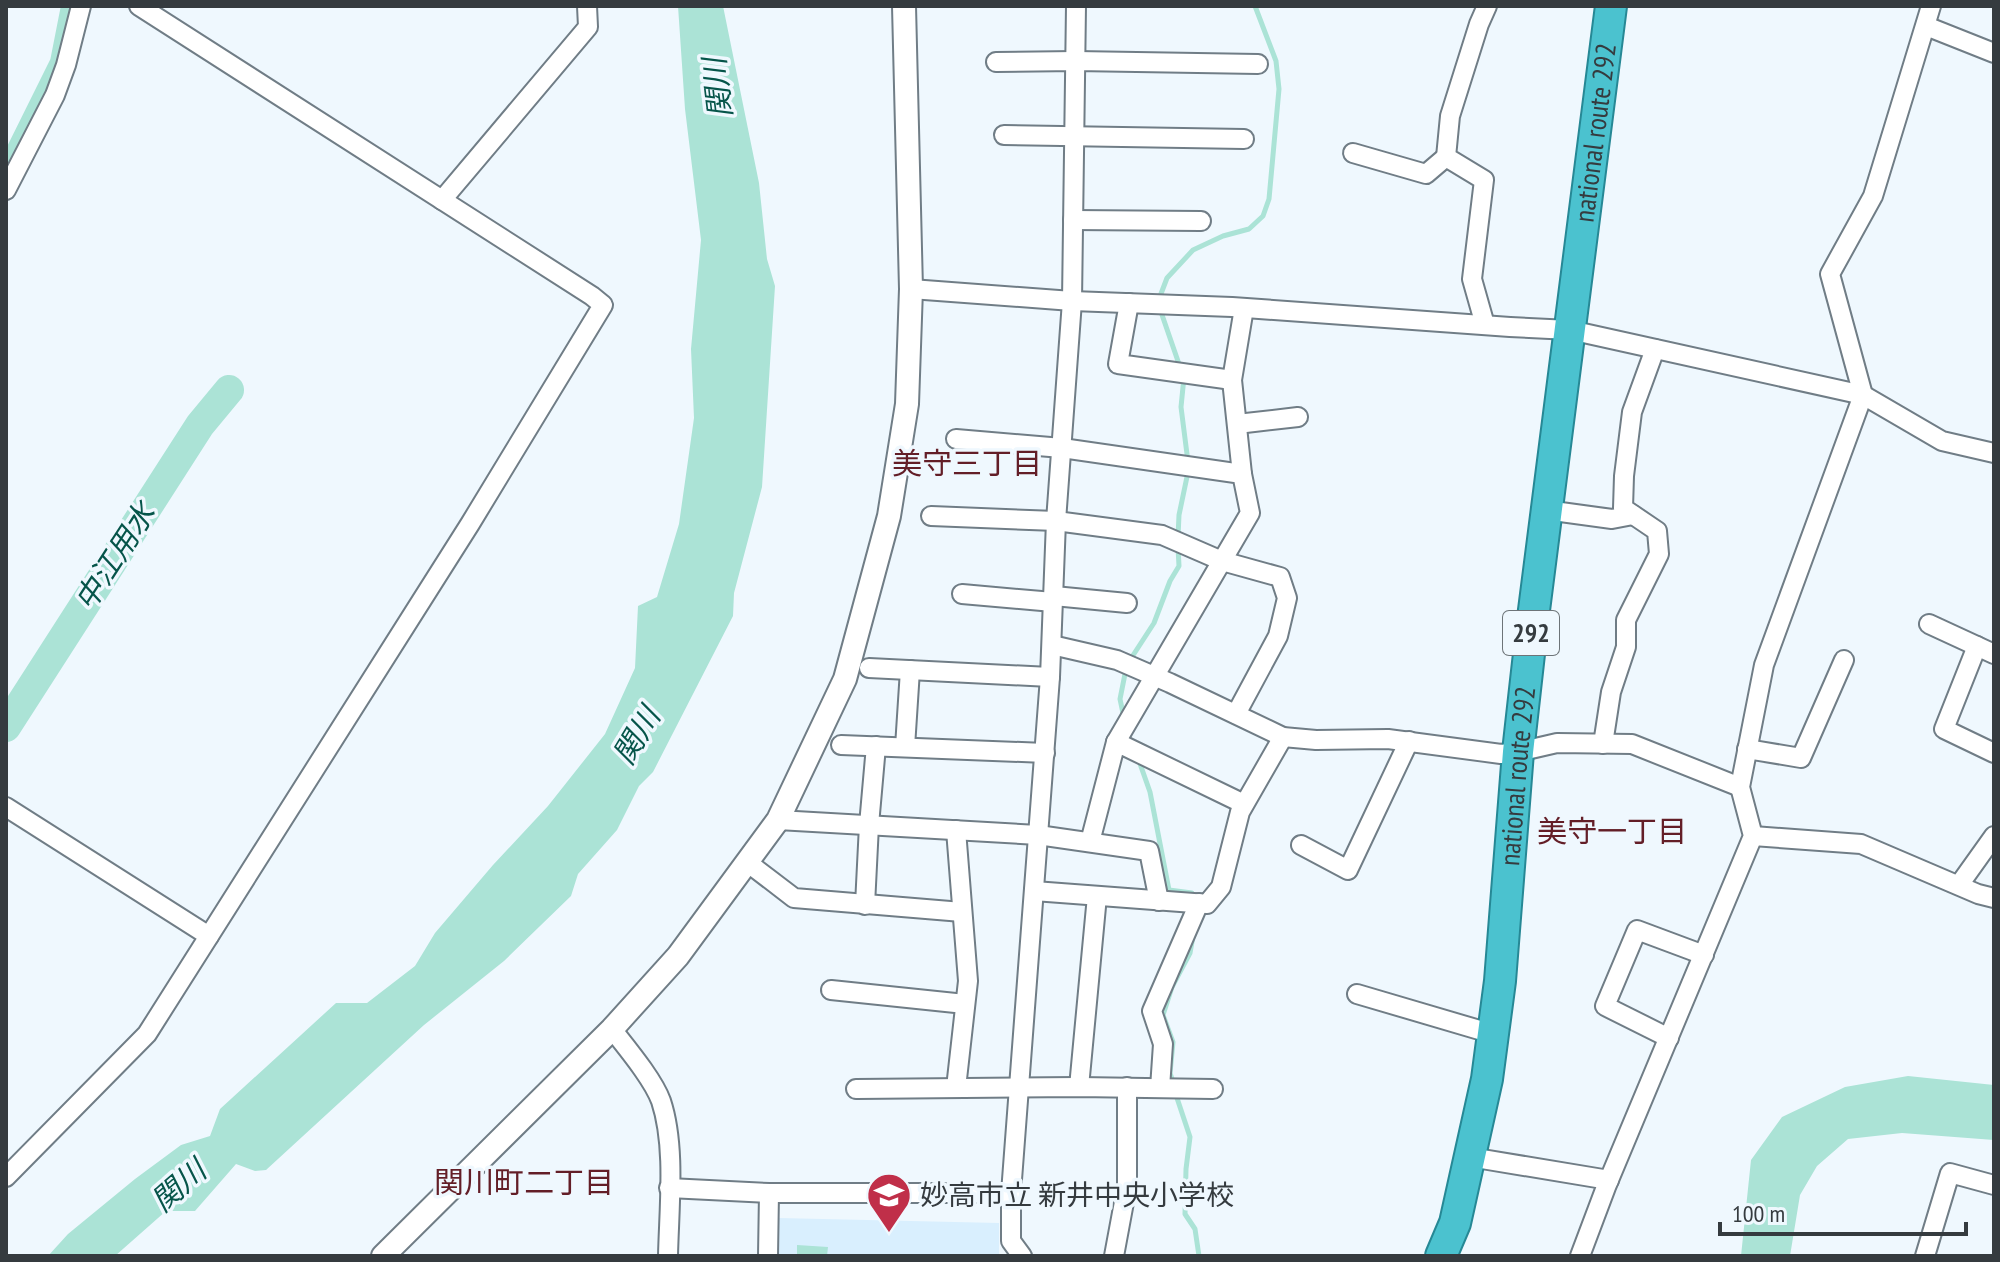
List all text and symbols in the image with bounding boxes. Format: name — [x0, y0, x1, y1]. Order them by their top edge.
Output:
street label: national route 292 — [1565, 41, 1624, 224]
water label: 関川 — [693, 53, 740, 120]
district label: 美守三丁目 — [892, 443, 1042, 482]
water label: 中江用水 — [65, 493, 164, 617]
road number: 292 — [1503, 611, 1559, 655]
street label: national route 292 — [1490, 684, 1543, 867]
water label: 関川 — [604, 697, 669, 771]
district label: 美守一丁目 — [1537, 811, 1687, 850]
water label: 関川 — [143, 1149, 216, 1219]
district label: 関川町二丁目 — [434, 1162, 614, 1201]
school or university icon: 妙高市立 新井中央小学校 — [865, 1171, 913, 1234]
place label: 妙高市立 新井中央小学校 — [920, 1176, 1234, 1213]
scale bar — [1720, 1186, 1966, 1236]
text: 100 m — [1732, 1198, 1785, 1229]

